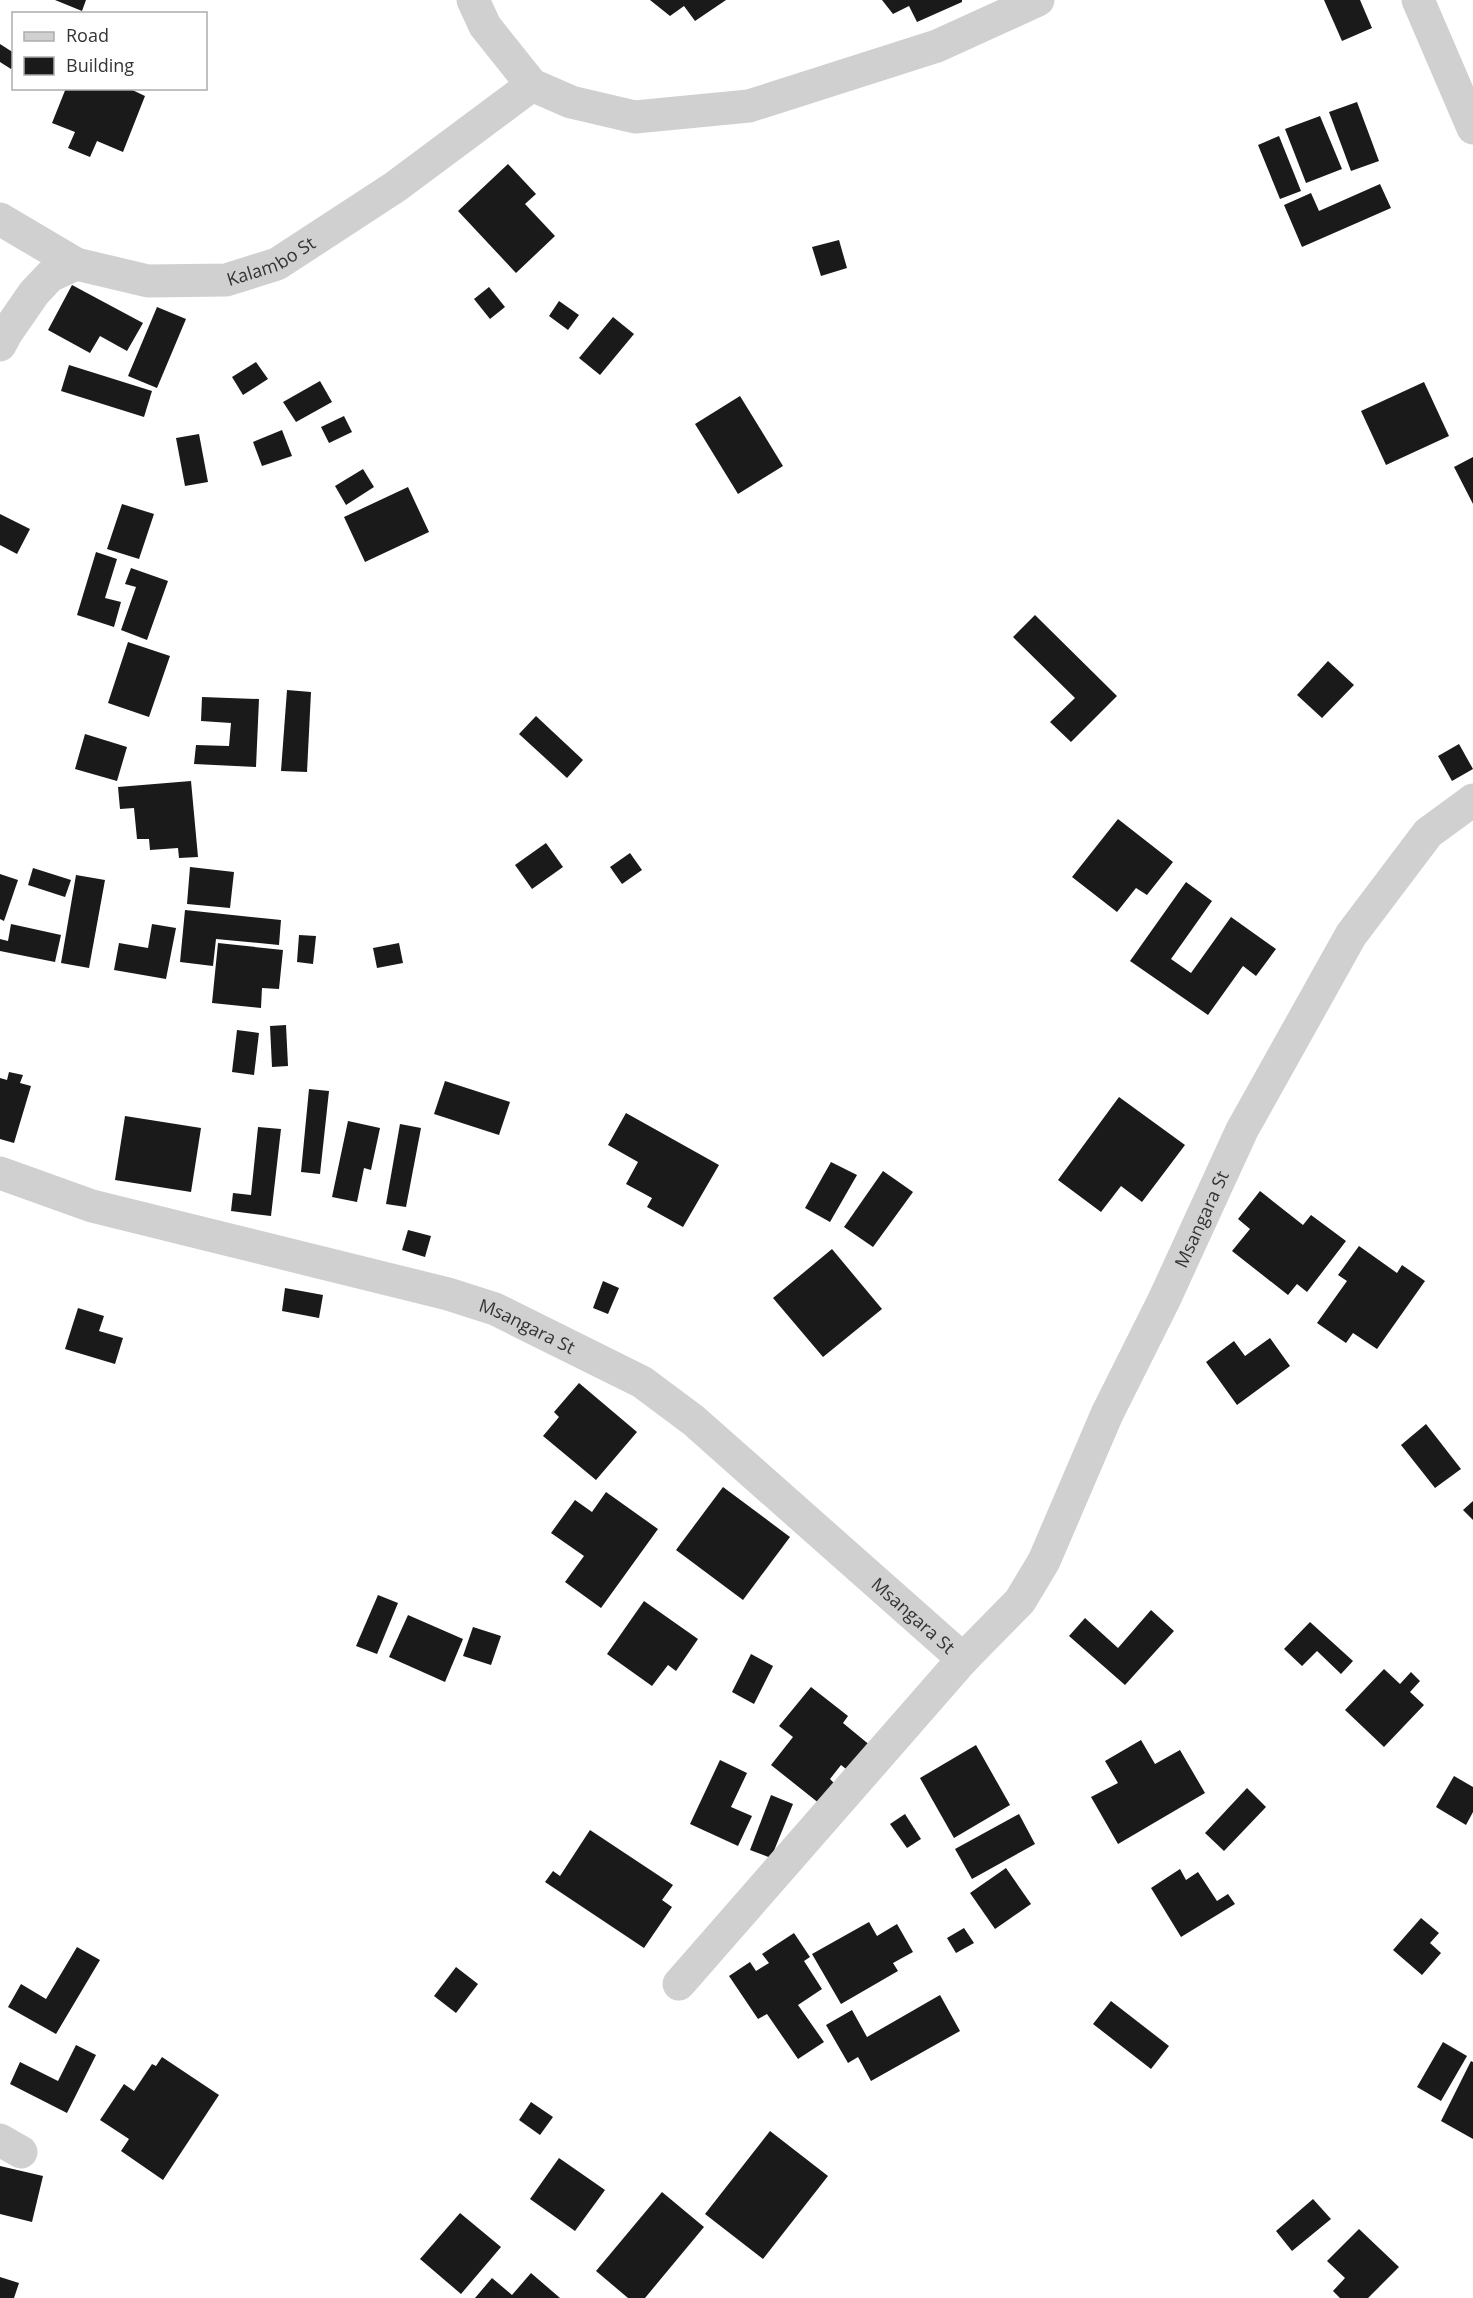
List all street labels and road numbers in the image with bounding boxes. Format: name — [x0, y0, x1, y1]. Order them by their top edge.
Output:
street label: Kalambo St — [224, 230, 320, 291]
street label: Msangara St — [1169, 1167, 1234, 1271]
street label: Msangara St — [476, 1293, 579, 1359]
street label: Msangara St — [867, 1572, 960, 1659]

